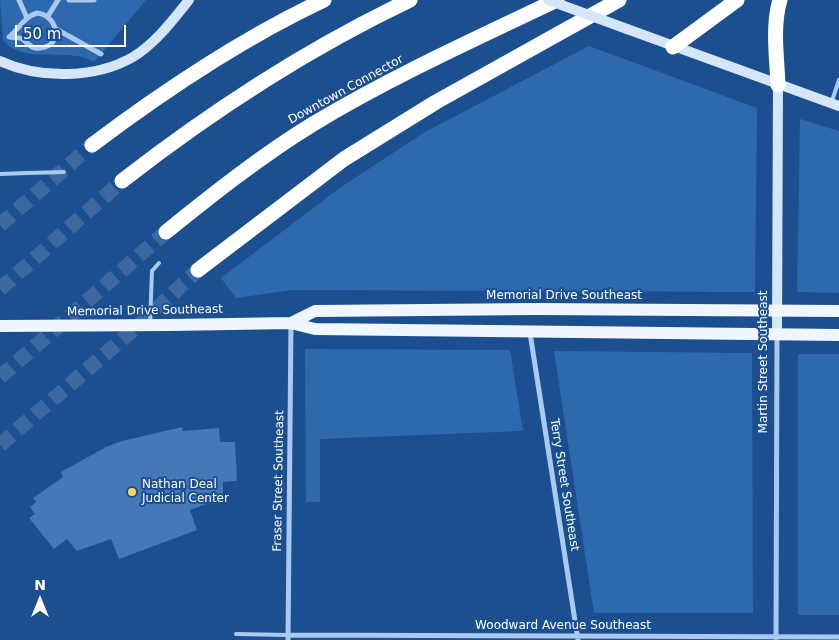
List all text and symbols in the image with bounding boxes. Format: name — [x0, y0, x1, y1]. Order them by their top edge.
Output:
scale bar — [18, 15, 129, 47]
text: 50 m — [23, 25, 61, 43]
street label: Downtown Connector — [286, 52, 406, 128]
street label: Memorial Drive Southeast — [486, 289, 642, 303]
street label: Martin Street Southeast — [757, 291, 771, 433]
street label: Memorial Drive Southeast — [67, 302, 223, 320]
street label: Fraser Street Southeast — [271, 410, 287, 552]
street label: Terry Street Southeast — [546, 418, 582, 552]
place label: Nathan Deal Judicial Center — [142, 478, 229, 506]
marker: Nathan Deal Judicial Center — [126, 486, 138, 498]
north arrow — [15, 575, 65, 625]
text: N — [34, 577, 46, 593]
street label: Woodward Avenue Southeast — [475, 619, 651, 633]

